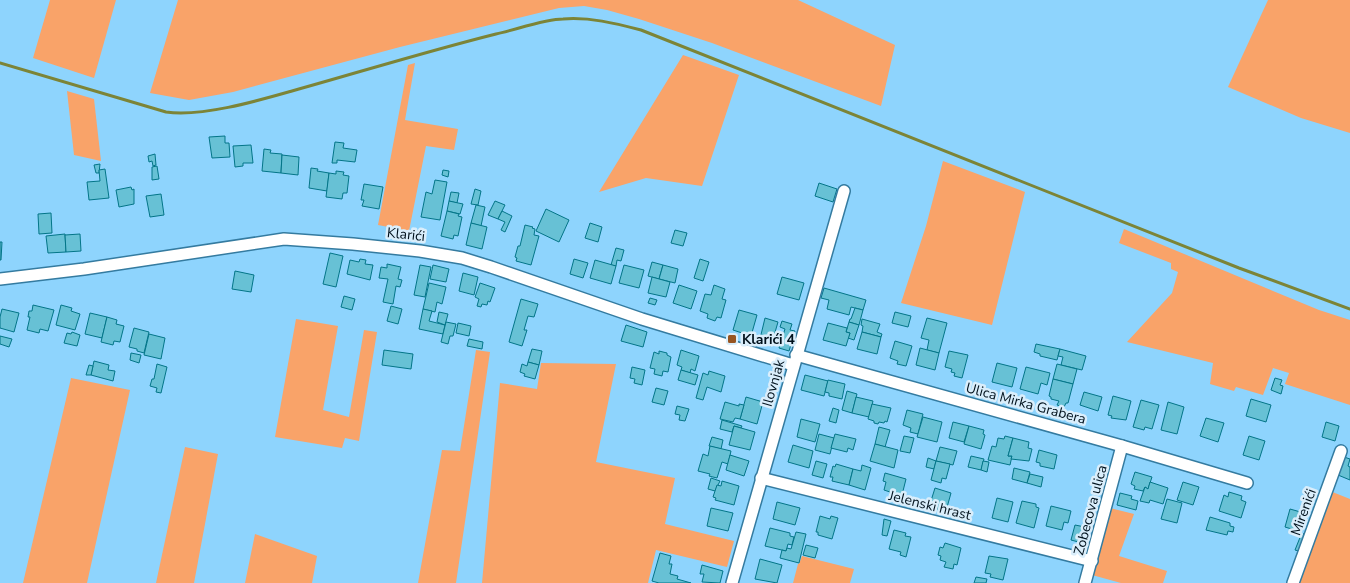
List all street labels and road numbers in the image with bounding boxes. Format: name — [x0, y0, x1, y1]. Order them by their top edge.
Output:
street label: Klarići — [386, 223, 426, 246]
street label: Ilovnjak — [758, 356, 790, 409]
street label: Ulica Mirka Grabera — [964, 378, 1088, 429]
street label: Zobecova ulica — [1069, 463, 1112, 557]
street label: Jelenski hrast — [886, 486, 973, 525]
street label: Mirenići — [1286, 486, 1321, 538]

